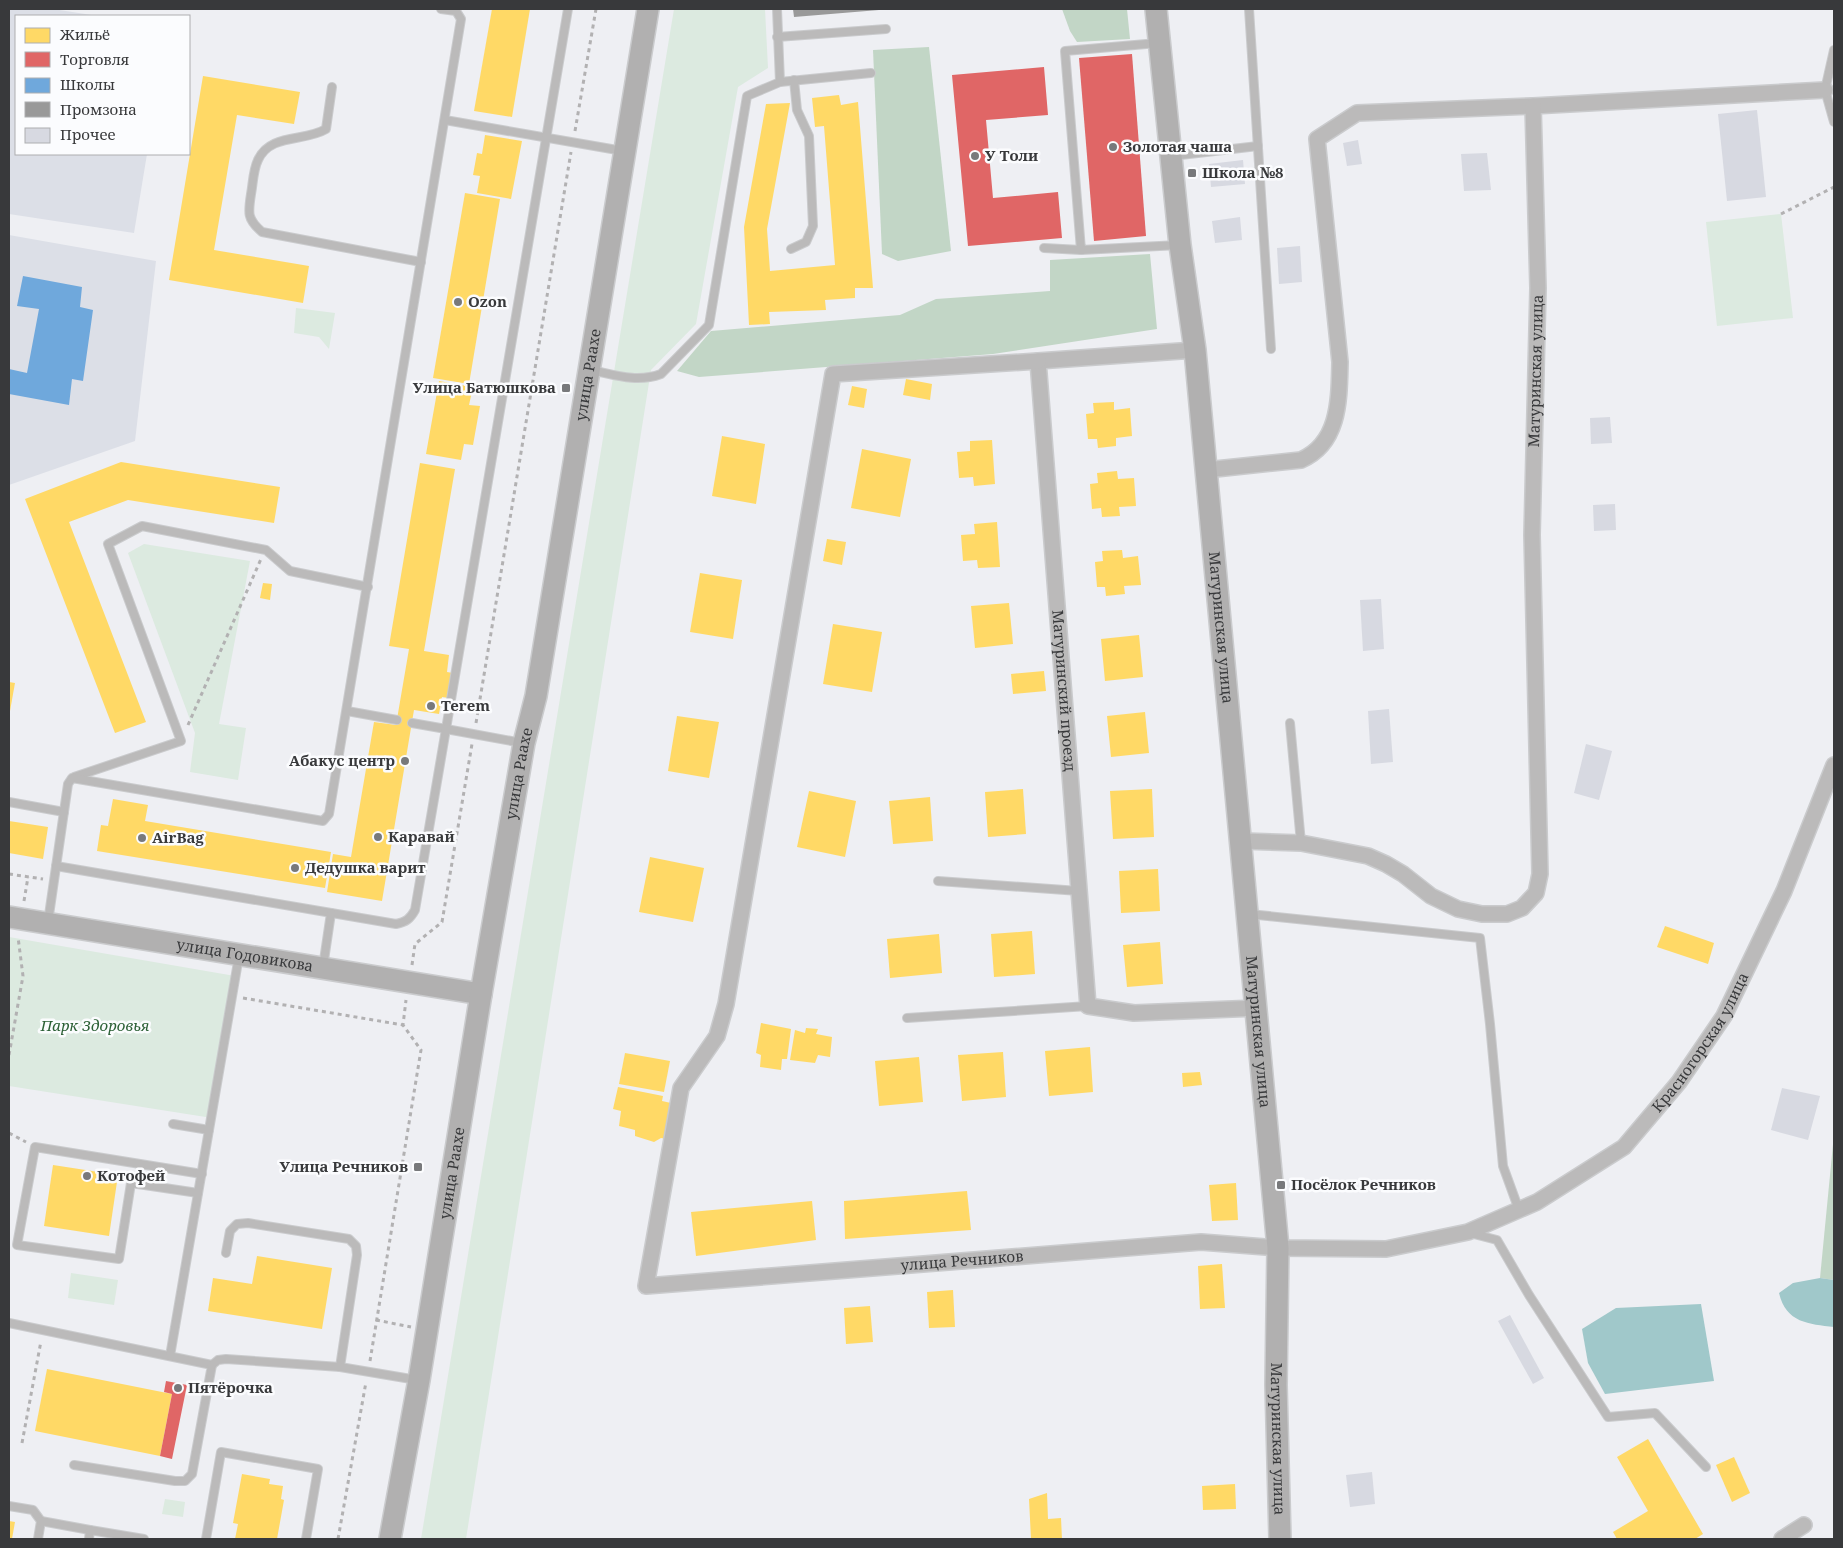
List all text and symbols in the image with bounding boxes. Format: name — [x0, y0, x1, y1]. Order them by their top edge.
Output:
legend — [15, 15, 190, 155]
text: Жильё — [59, 24, 110, 44]
text: Торговля — [60, 49, 129, 69]
text: Школы — [60, 74, 115, 94]
text: Промзона — [60, 99, 137, 119]
text: Прочее — [60, 124, 116, 144]
place label: Золотая чаша — [1123, 136, 1232, 156]
marker: Золотая чаша — [1107, 141, 1119, 153]
place label: У Толи — [985, 145, 1038, 165]
marker: У Толи — [969, 150, 981, 162]
place label: Школа №8 — [1202, 162, 1284, 182]
marker: Школа №8 — [1186, 167, 1198, 179]
place label: Ozon — [468, 291, 507, 311]
street label: Матуринская улица — [1523, 294, 1547, 448]
marker: Ozon — [452, 296, 464, 308]
street label: улица Раахе — [570, 327, 605, 422]
place label: Улица Батюшкова — [413, 377, 556, 397]
marker: Улица Батюшкова — [560, 382, 572, 394]
street label: Матуринская улица — [1205, 550, 1239, 704]
street label: Матуринский проезд — [1048, 609, 1081, 772]
place label: Terem — [441, 695, 490, 715]
marker: Terem — [425, 700, 437, 712]
street label: улица Раахе — [500, 725, 537, 821]
place label: Абакус центр — [289, 750, 395, 770]
marker: Абакус центр — [399, 755, 411, 767]
place label: Каравай — [388, 826, 455, 846]
place label: AirBag — [152, 827, 205, 847]
marker: Каравай — [372, 831, 384, 843]
marker: AirBag — [136, 832, 148, 844]
place label: Дедушка варит — [305, 857, 426, 877]
marker: Дедушка варит — [289, 862, 301, 874]
street label: улица Годовикова — [175, 933, 315, 975]
street label: Матуринская улица — [1242, 955, 1276, 1109]
street label: Красногорская улица — [1647, 969, 1752, 1116]
park label: Парк Здоровья — [40, 1015, 150, 1035]
street label: улица Раахе — [434, 1125, 468, 1221]
place label: Улица Речников — [279, 1156, 408, 1176]
marker: Улица Речников — [412, 1161, 424, 1173]
place label: Котофей — [97, 1165, 165, 1185]
marker: Котофей — [81, 1170, 93, 1182]
place label: Посёлок Речников — [1291, 1174, 1436, 1194]
marker: Посёлок Речников — [1275, 1179, 1287, 1191]
street label: улица Речников — [900, 1245, 1024, 1275]
street label: Матуринская улица — [1267, 1362, 1290, 1515]
place label: Пятёрочка — [188, 1377, 273, 1397]
marker: Пятёрочка — [172, 1382, 184, 1394]

